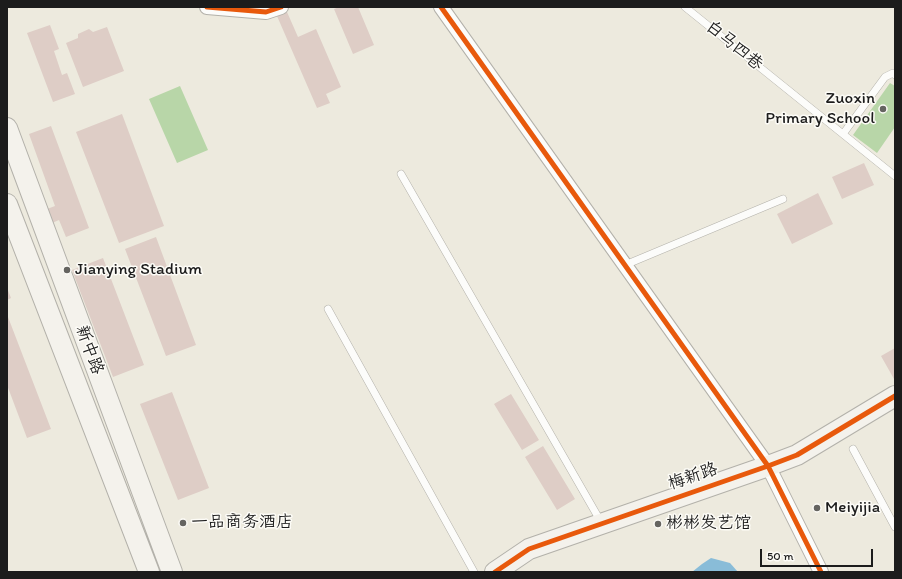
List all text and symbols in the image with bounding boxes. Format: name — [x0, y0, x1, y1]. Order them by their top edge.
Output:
street label: 白马四巷 — [701, 17, 767, 75]
place label: Zuoxin Primary School — [765, 89, 875, 129]
marker: Zuoxin Primary School — [878, 104, 888, 114]
place label: Jianying Stadium — [75, 260, 202, 280]
marker: Jianying Stadium — [62, 265, 72, 275]
street label: 新中路 — [71, 323, 107, 377]
street label: 梅新路 — [666, 459, 720, 495]
place label: Meiyijia — [825, 498, 880, 518]
marker: Meiyijia — [812, 503, 822, 513]
place label: 一品商务酒店 — [191, 513, 293, 533]
place label: 彬彬发艺馆 — [666, 514, 751, 534]
marker: 一品商务酒店 — [178, 518, 188, 528]
marker: 彬彬发艺馆 — [653, 519, 663, 529]
scale bar — [762, 541, 875, 567]
text: 50 m — [767, 549, 793, 563]

